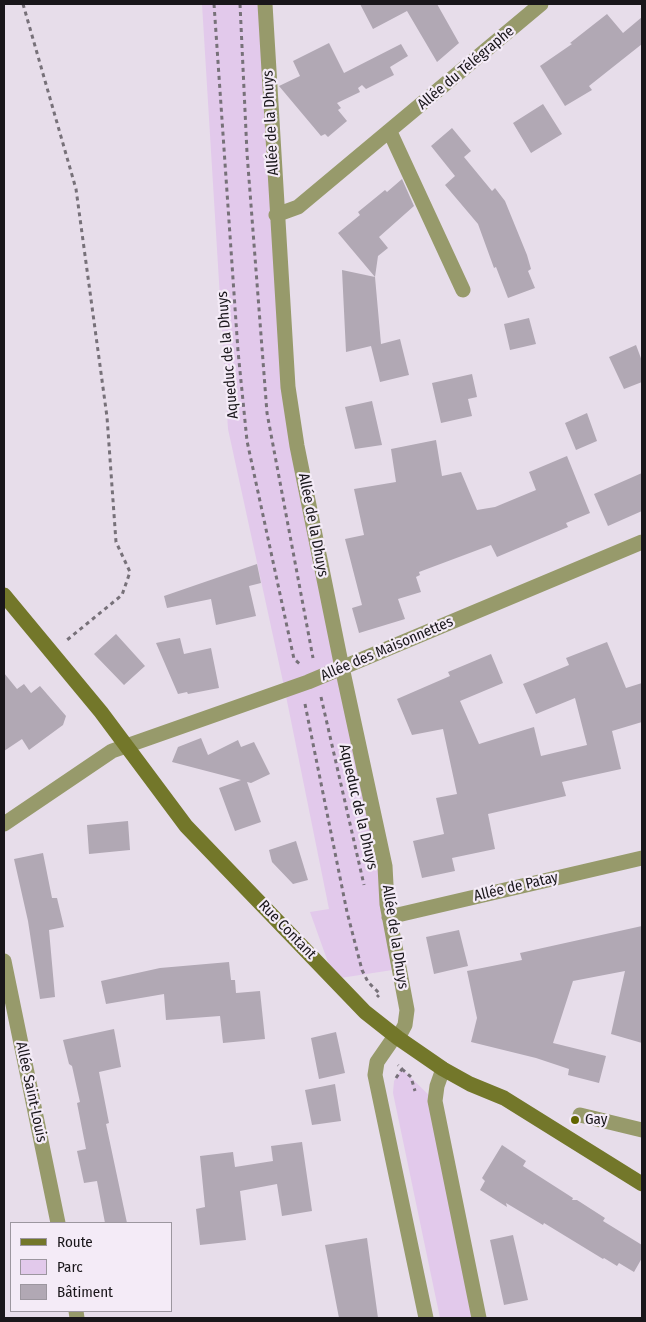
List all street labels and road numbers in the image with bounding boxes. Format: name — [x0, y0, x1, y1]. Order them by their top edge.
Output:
street label: Allée du Télégraphe — [414, 22, 518, 114]
street label: Allée de la Dhuys — [259, 70, 283, 176]
street label: Aqueduc de la Dhuys — [213, 290, 243, 420]
street label: Allée de la Dhuys — [294, 472, 332, 578]
street label: Allée des Maisonnettes — [318, 613, 456, 685]
street label: Aqueduc de la Dhuys — [335, 743, 381, 871]
street label: Allée de Patay — [472, 869, 560, 905]
street label: Allée de la Dhuys — [378, 884, 412, 990]
street label: Rue Contant — [254, 897, 320, 963]
street label: Allée Saint-Louis — [12, 1040, 50, 1144]

